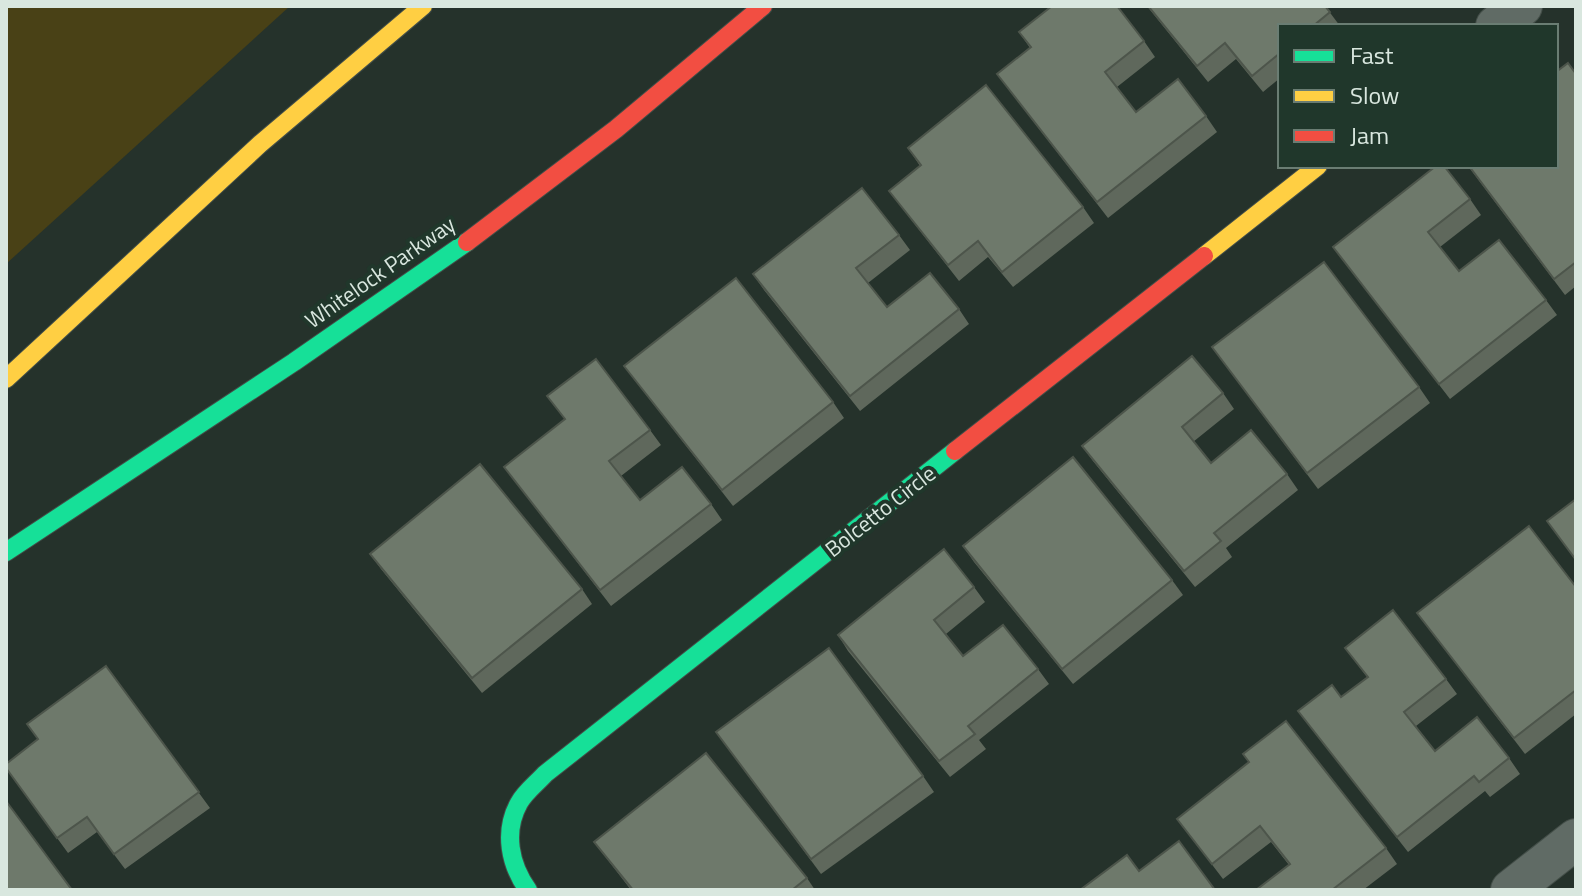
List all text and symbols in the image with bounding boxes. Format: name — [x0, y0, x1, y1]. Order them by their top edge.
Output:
legend — [1278, 24, 1558, 168]
text: Fast — [1350, 37, 1394, 73]
text: Slow — [1350, 77, 1399, 113]
text: Jam — [1350, 117, 1389, 153]
street label: Whitelock Parkway — [298, 207, 463, 337]
street label: Bolcetto Circle — [817, 457, 943, 565]

